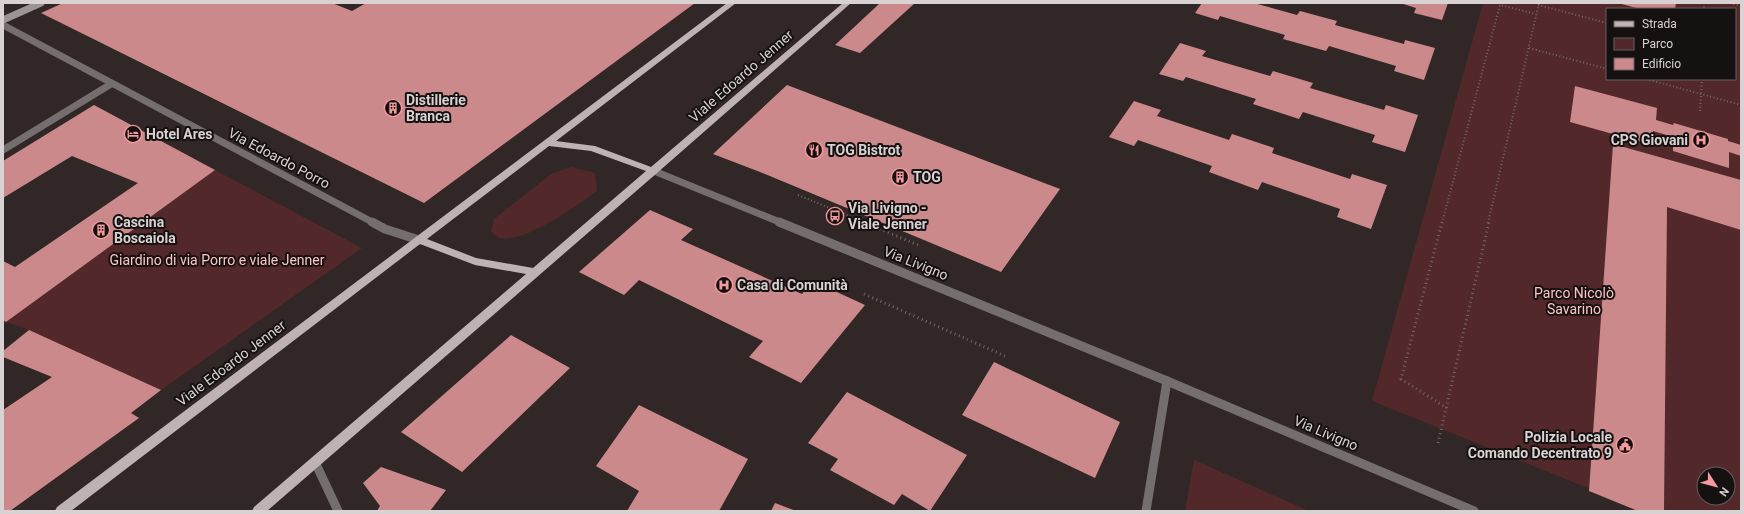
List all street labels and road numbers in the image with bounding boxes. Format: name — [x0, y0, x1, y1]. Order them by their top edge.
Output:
street label: Viale Edoardo Jenner — [686, 26, 796, 125]
street label: Via Edoardo Porro — [225, 124, 333, 192]
street label: Via Livigno — [881, 243, 951, 283]
street label: Viale Edoardo Jenner — [173, 317, 289, 409]
street label: Via Livigno — [1292, 412, 1360, 454]

